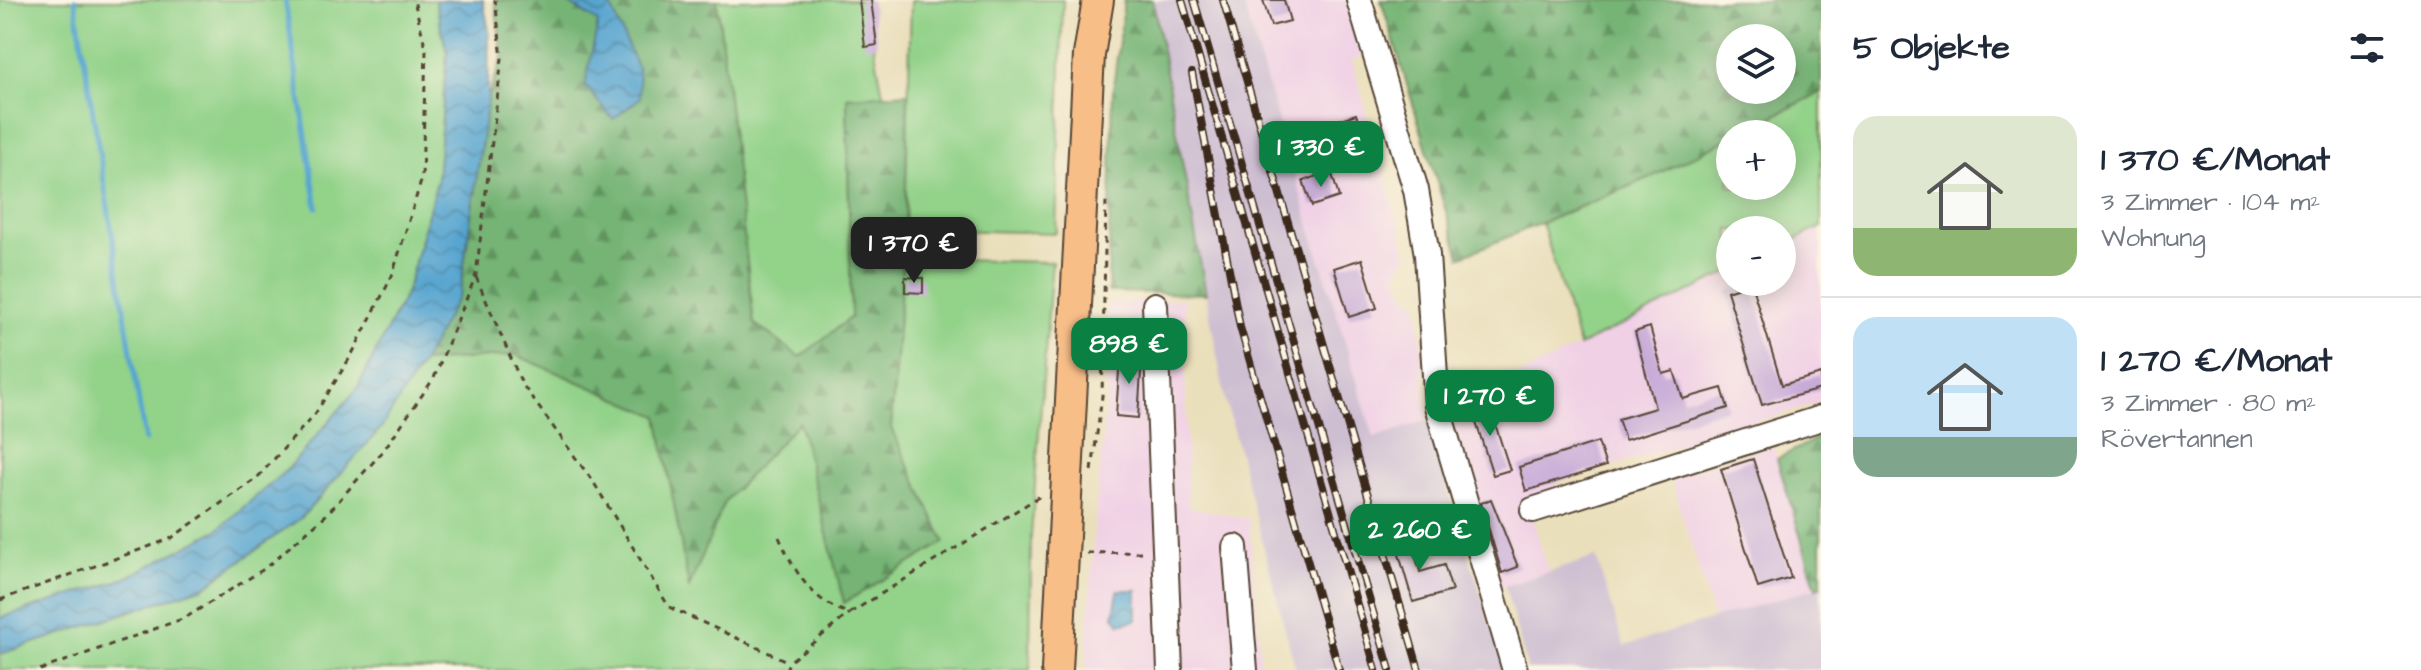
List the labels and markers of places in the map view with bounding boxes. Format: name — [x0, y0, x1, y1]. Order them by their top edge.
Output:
pin: 1 330 € — [1247, 121, 1395, 189]
pin: 1 370 € — [840, 217, 988, 285]
pin: 898 € — [1073, 318, 1185, 386]
pin: 1 270 € — [1416, 370, 1564, 438]
pin: 2 260 € — [1346, 504, 1494, 572]

